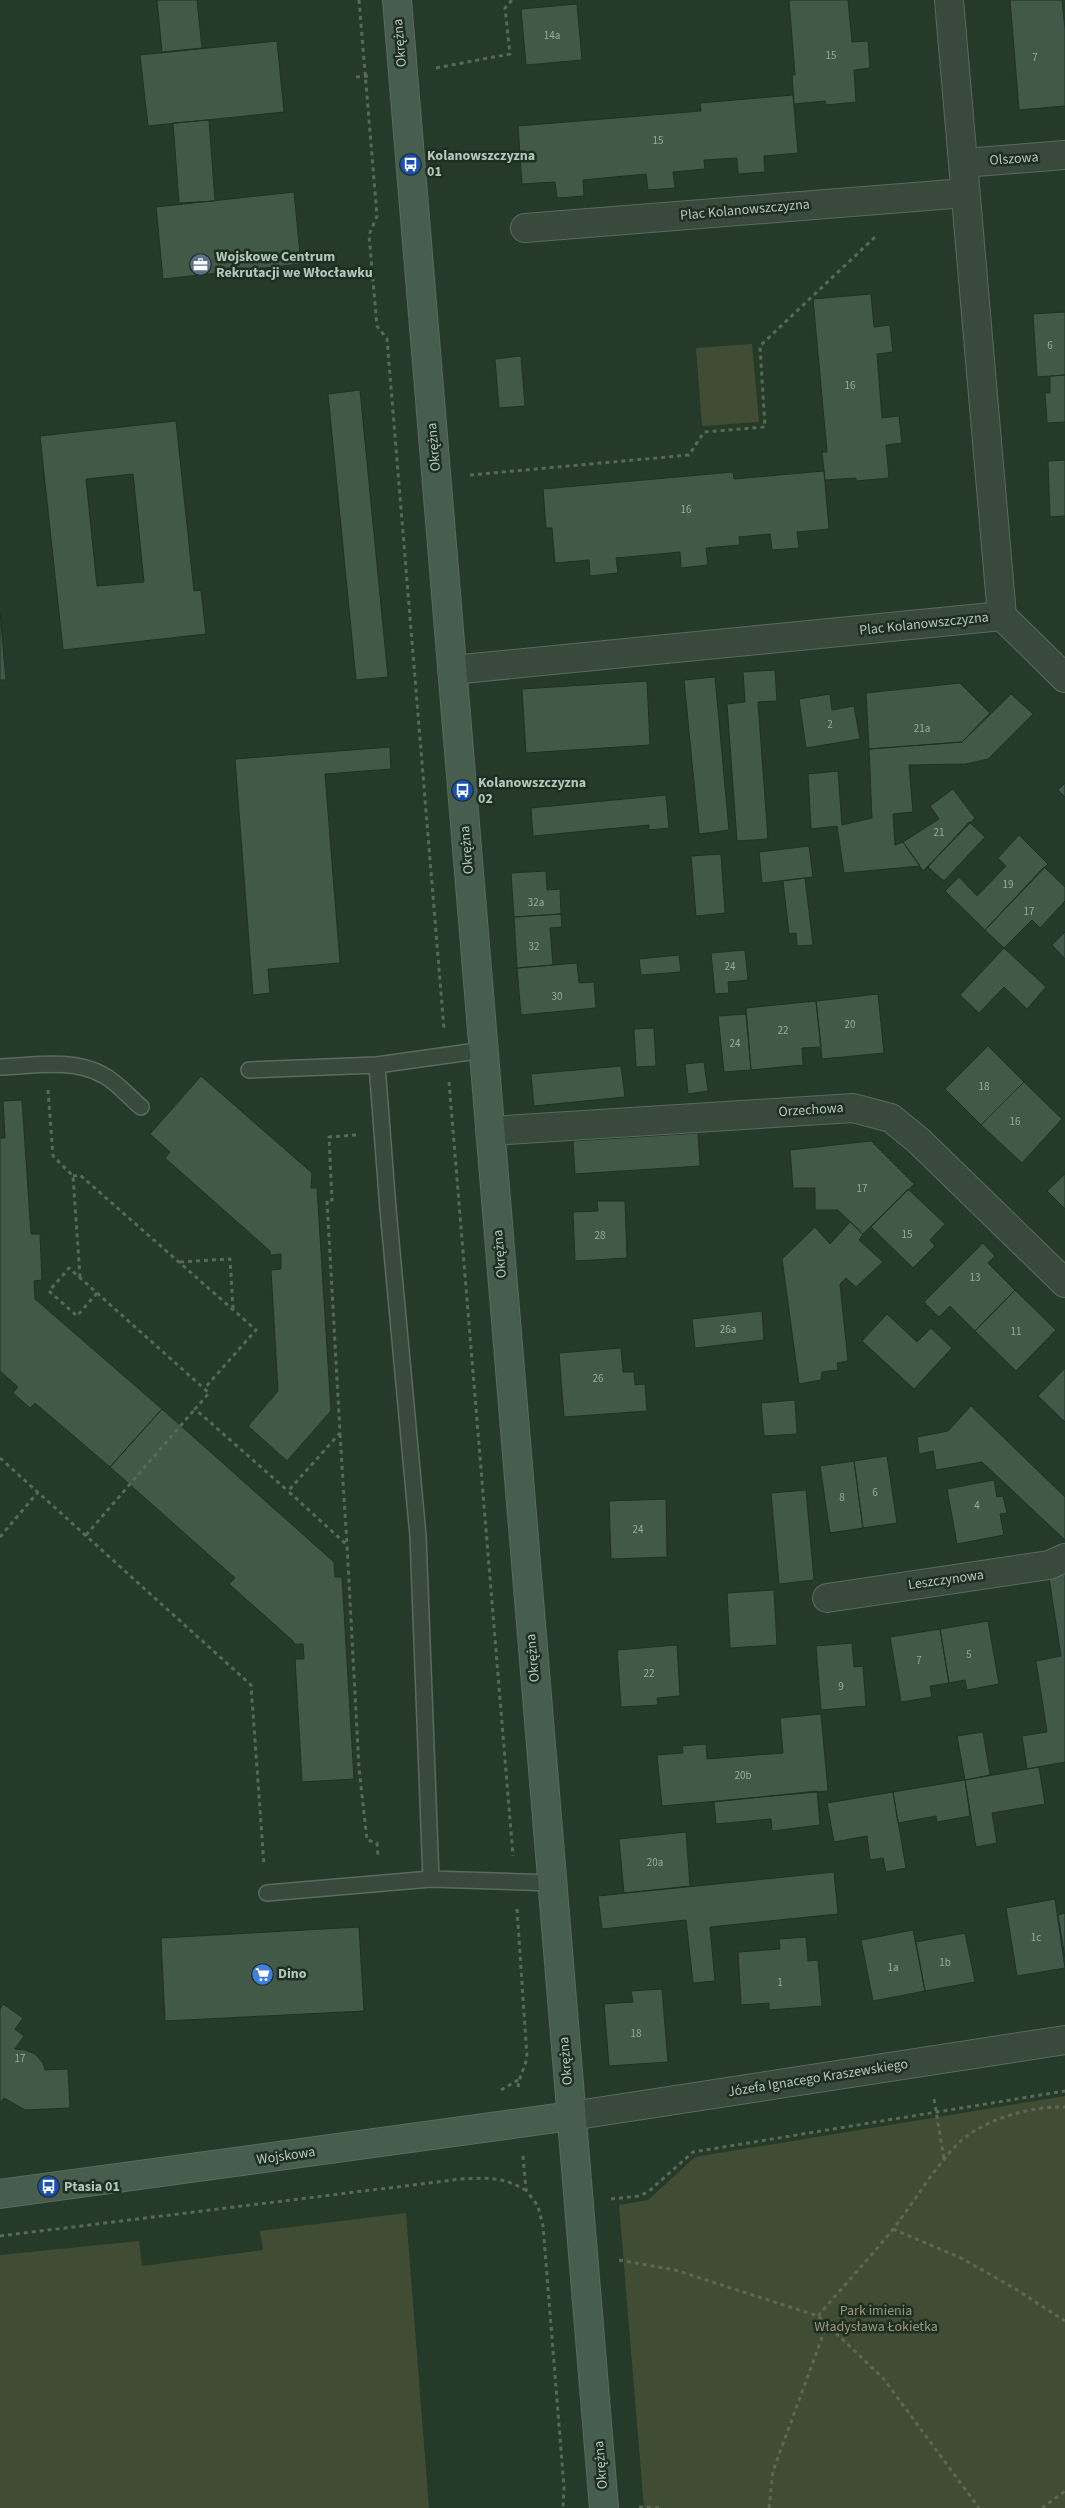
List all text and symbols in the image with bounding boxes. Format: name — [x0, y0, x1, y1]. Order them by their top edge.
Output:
street label: Okrężna — [388, 18, 412, 68]
house number: 14a — [544, 28, 560, 43]
house number: 15 — [826, 48, 836, 63]
house number: 7 — [1032, 50, 1038, 65]
house number: 15 — [653, 133, 663, 148]
place label: Kolanowszczyzna 01 — [427, 146, 535, 182]
street label: Olszowa — [989, 147, 1039, 171]
bus stop icon: Kolanowszczyzna 01 — [399, 152, 423, 176]
street label: Plac Kolanowszczyzna — [679, 194, 811, 226]
place label: Wojskowe Centrum Rekrutacji we Włocławku — [216, 247, 373, 283]
office icon: Wojskowe Centrum Rekrutacji we Włocławku — [188, 253, 212, 277]
house number: 6 — [1047, 338, 1053, 353]
house number: 16 — [845, 378, 856, 393]
street label: Okrężna — [422, 422, 446, 472]
house number: 16 — [681, 502, 692, 517]
street label: Plac Kolanowszczyzna — [858, 607, 990, 641]
house number: 2 — [827, 717, 833, 732]
house number: 21a — [914, 721, 930, 736]
place label: Kolanowszczyzna 02 — [478, 773, 586, 809]
bus stop icon: Kolanowszczyzna 02 — [450, 779, 474, 803]
street label: Okrężna — [455, 825, 479, 875]
house number: 21 — [934, 825, 944, 840]
house number: 19 — [1003, 877, 1013, 892]
house number: 32a — [528, 895, 544, 910]
house number: 17 — [1024, 904, 1034, 919]
house number: 32 — [529, 939, 539, 954]
house number: 24 — [725, 959, 736, 974]
house number: 30 — [552, 989, 562, 1004]
house number: 20 — [845, 1017, 855, 1032]
house number: 22 — [778, 1023, 788, 1038]
house number: 24 — [730, 1036, 741, 1051]
house number: 18 — [979, 1079, 990, 1094]
street label: Orzechowa — [778, 1098, 844, 1122]
house number: 16 — [1010, 1114, 1021, 1129]
house number: 17 — [857, 1181, 867, 1196]
house number: 15 — [902, 1227, 912, 1242]
house number: 28 — [595, 1228, 606, 1243]
street label: Okrężna — [488, 1229, 512, 1279]
house number: 13 — [970, 1270, 980, 1285]
house number: 26a — [720, 1322, 736, 1337]
house number: 11 — [1011, 1324, 1021, 1339]
house number: 26 — [593, 1371, 604, 1386]
house number: 6 — [872, 1485, 878, 1500]
house number: 8 — [839, 1490, 845, 1505]
house number: 4 — [974, 1498, 980, 1513]
house number: 24 — [633, 1522, 644, 1537]
street label: Leszczynowa — [907, 1565, 985, 1595]
street label: Okrężna — [521, 1633, 545, 1683]
house number: 5 — [966, 1647, 972, 1662]
house number: 7 — [916, 1653, 922, 1668]
house number: 22 — [644, 1666, 654, 1681]
house number: 9 — [838, 1679, 844, 1694]
house number: 20b — [734, 1768, 752, 1783]
house number: 20a — [647, 1855, 663, 1870]
house number: 1c — [1031, 1930, 1041, 1945]
house number: 1b — [939, 1955, 951, 1970]
house number: 1a — [887, 1960, 899, 1975]
supermarket icon: Dino — [250, 1962, 274, 1986]
place label: Dino — [278, 1964, 307, 1984]
house number: 1 — [777, 1975, 783, 1990]
house number: 18 — [631, 2026, 642, 2041]
street label: Okrężna — [554, 2036, 578, 2086]
house number: 17 — [15, 2051, 25, 2066]
street label: Józefa Ignacego Kraszewskiego — [726, 2054, 910, 2102]
street label: Wojskowa — [255, 2142, 317, 2170]
bus stop icon: Ptasia 01 — [36, 2175, 60, 2199]
place label: Ptasia 01 — [64, 2177, 120, 2197]
park label: Park imienia Władysława Łokietka — [814, 2301, 938, 2337]
street label: Okrężna — [589, 2440, 613, 2490]

